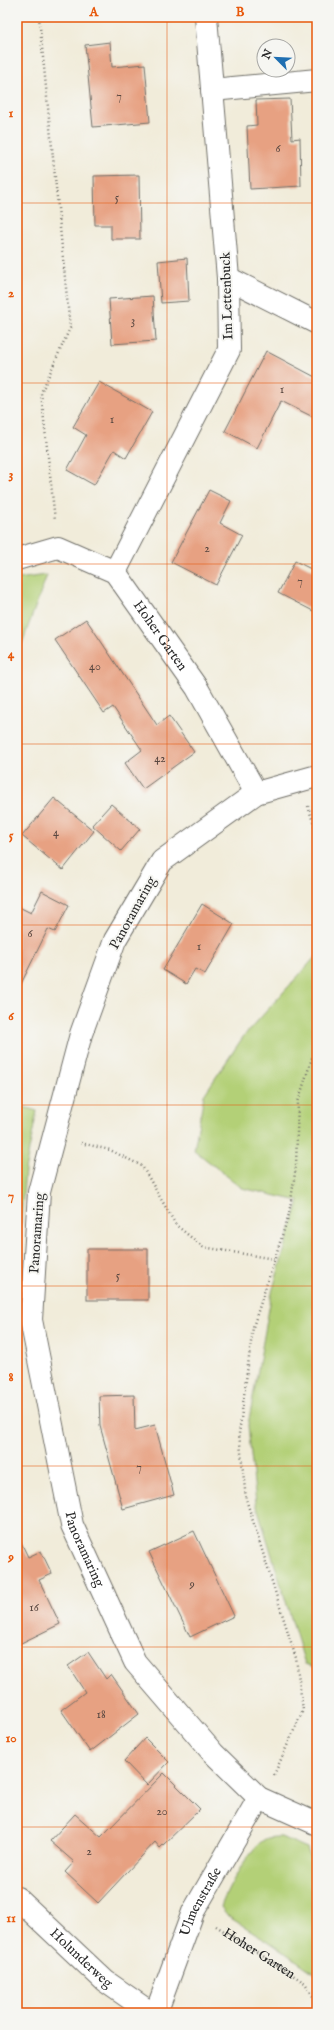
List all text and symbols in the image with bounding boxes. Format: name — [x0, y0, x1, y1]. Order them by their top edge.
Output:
text: A — [89, 4, 100, 21]
text: B — [236, 4, 245, 21]
north arrow — [256, 38, 296, 78]
text: N — [259, 47, 276, 62]
house number: 7 — [116, 89, 122, 104]
text: 1 — [9, 105, 14, 122]
house number: 6 — [275, 141, 281, 156]
house number: 5 — [115, 190, 120, 205]
street label: Im Lettenbuck — [216, 251, 238, 340]
text: 2 — [8, 285, 14, 302]
house number: 3 — [131, 313, 135, 328]
house number: 1 — [280, 382, 284, 397]
house number: 1 — [110, 412, 114, 427]
text: 3 — [9, 466, 14, 483]
house number: 2 — [204, 541, 210, 556]
house number: 7 — [297, 574, 303, 589]
street label: Hoher Garten — [129, 597, 191, 675]
text: 4 — [8, 646, 15, 663]
house number: 40 — [89, 659, 101, 674]
house number: 42 — [154, 751, 166, 766]
house number: 4 — [53, 825, 59, 840]
text: 5 — [9, 827, 14, 844]
street label: Panoramaring — [105, 873, 161, 953]
house number: 6 — [27, 926, 33, 941]
house number: 1 — [197, 939, 201, 954]
text: 6 — [8, 1008, 14, 1025]
text: 7 — [8, 1188, 14, 1205]
street label: Panoramaring — [25, 1192, 49, 1274]
house number: 5 — [116, 1268, 121, 1283]
text: 8 — [8, 1369, 14, 1386]
house number: 7 — [136, 1460, 142, 1475]
street label: Panoramaring — [61, 1510, 109, 1590]
text: 9 — [7, 1549, 14, 1566]
house number: 9 — [188, 1577, 195, 1592]
house number: 16 — [29, 1600, 40, 1615]
house number: 18 — [96, 1707, 106, 1722]
text: 10 — [5, 1730, 17, 1747]
house number: 20 — [156, 1804, 168, 1819]
house number: 2 — [86, 1844, 92, 1859]
street label: Ulmenstraße — [176, 1864, 226, 1939]
text: 11 — [6, 1910, 16, 1927]
street label: Holunderweg — [46, 1924, 116, 1993]
street label: Hoher Garten — [219, 1924, 299, 1984]

